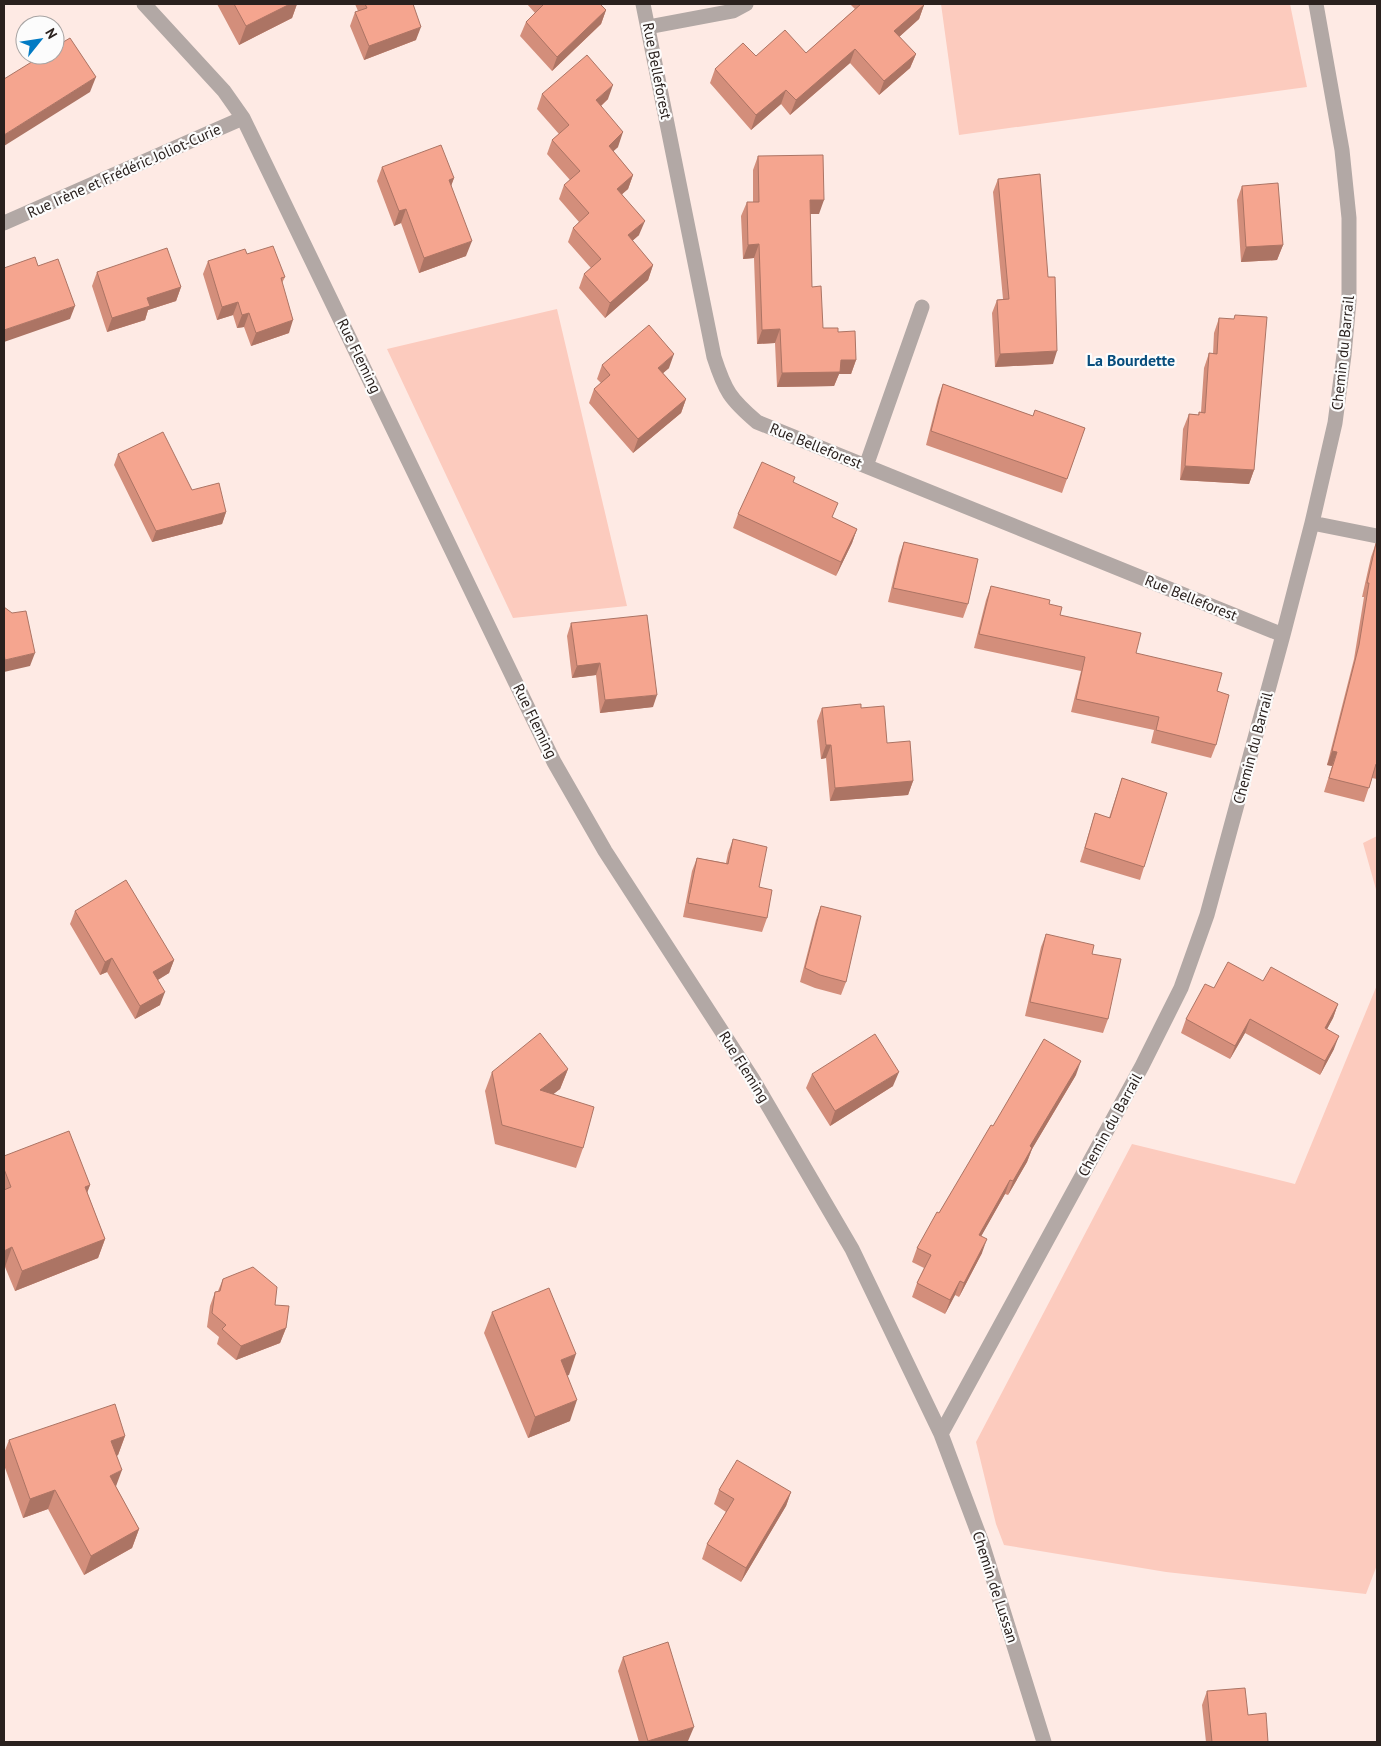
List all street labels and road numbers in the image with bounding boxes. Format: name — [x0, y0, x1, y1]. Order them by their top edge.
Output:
street label: Rue Belleforest — [639, 21, 676, 121]
street label: Rue Irène et Frédéric Joliot-Curie — [24, 119, 223, 222]
street label: Chemin du Barrail — [1327, 294, 1358, 411]
street label: Rue Fleming — [333, 315, 386, 396]
street label: Rue Belleforest — [767, 418, 865, 473]
street label: Rue Belleforest — [1142, 570, 1240, 625]
street label: Rue Fleming — [509, 680, 562, 761]
street label: Chemin du Barrail — [1228, 689, 1277, 806]
street label: Rue Fleming — [715, 1027, 774, 1106]
street label: Chemin du Barrail — [1073, 1069, 1146, 1180]
street label: Chemin de Lussan — [968, 1529, 1022, 1645]

